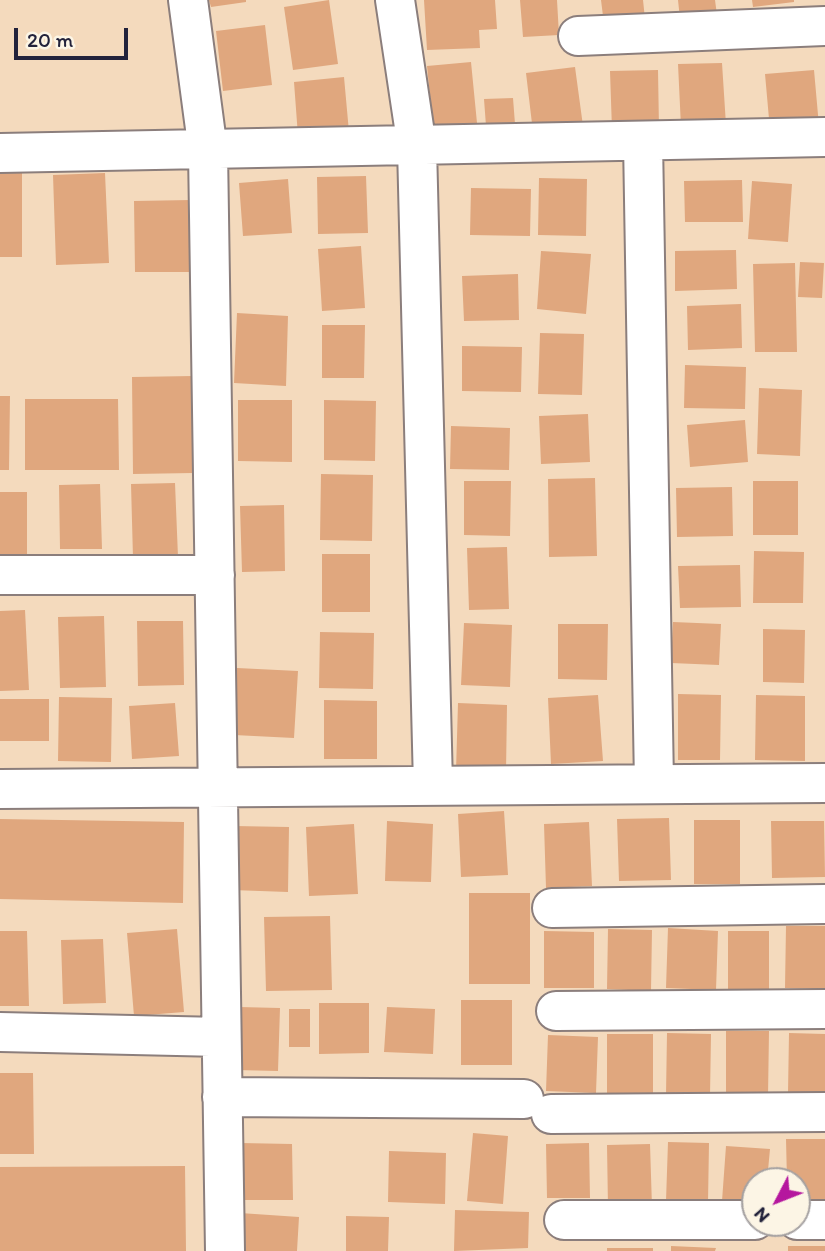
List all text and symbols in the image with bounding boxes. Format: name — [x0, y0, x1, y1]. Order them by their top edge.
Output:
scale bar — [18, 14, 131, 58]
text: 20 m — [27, 27, 73, 52]
north arrow — [741, 1167, 811, 1237]
text: N — [749, 1203, 774, 1228]

